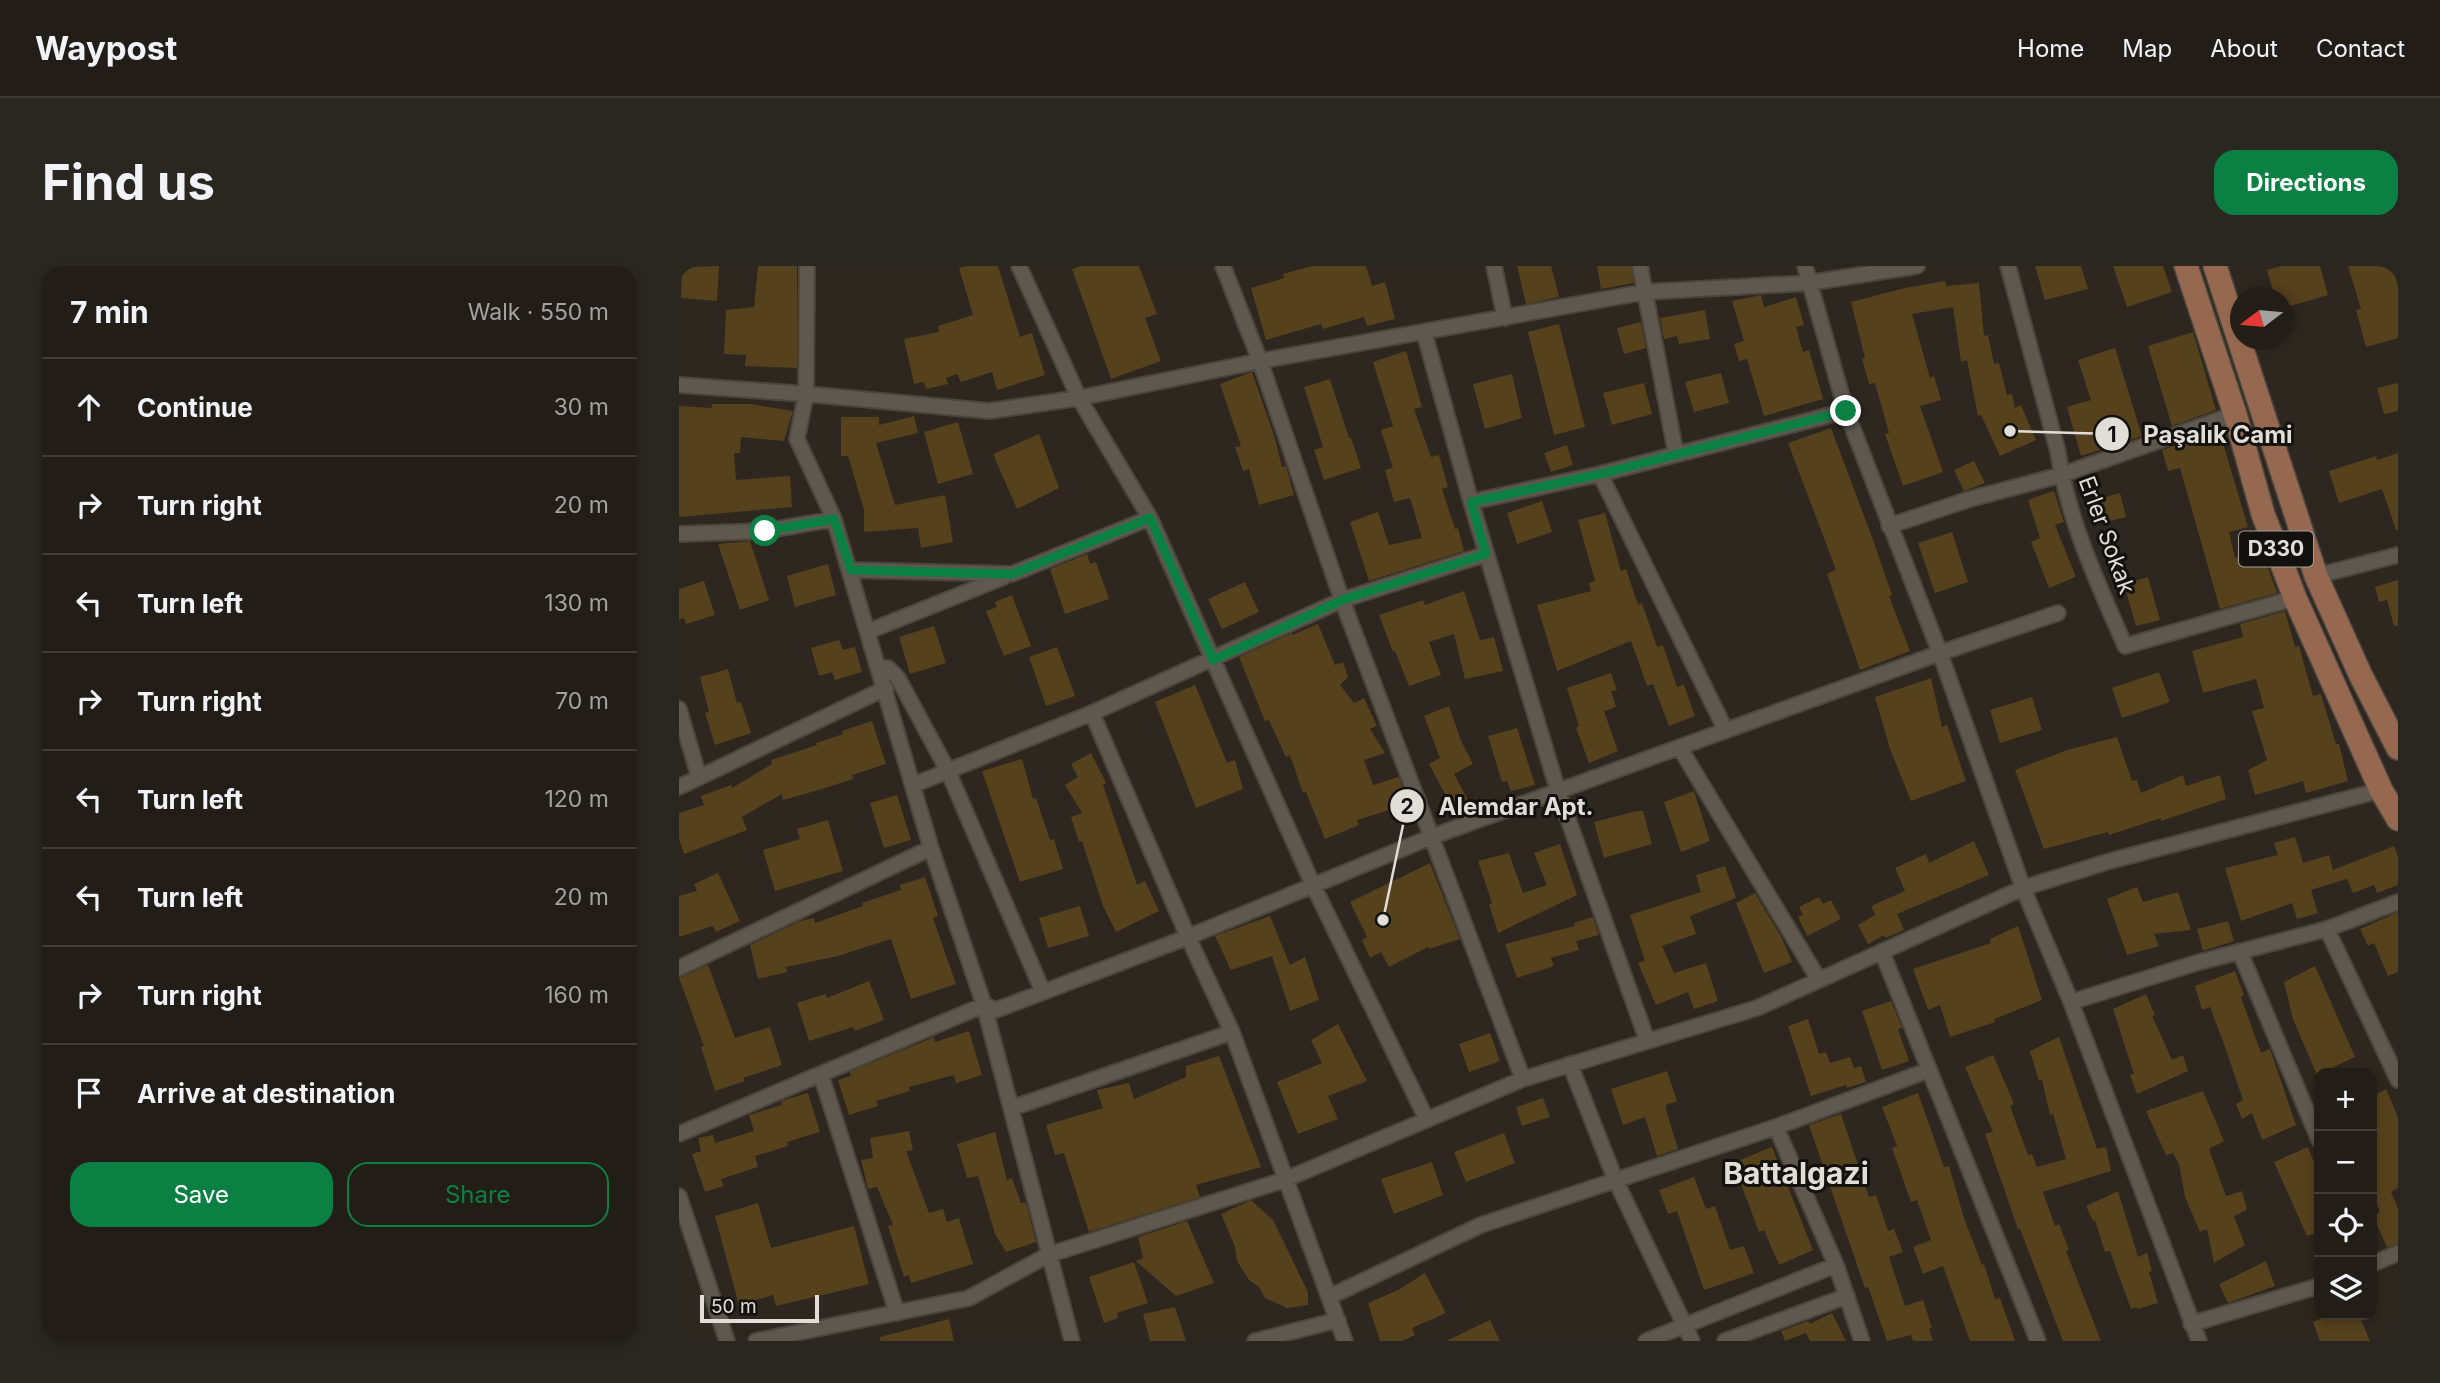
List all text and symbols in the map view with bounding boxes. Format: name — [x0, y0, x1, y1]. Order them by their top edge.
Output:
text: Waypost — [35, 28, 177, 68]
text: Home — [2017, 34, 2084, 63]
text: Map — [2122, 34, 2172, 63]
text: About — [2210, 34, 2278, 63]
text: Contact — [2316, 34, 2405, 63]
button: Directions — [2214, 150, 2398, 215]
text: Find us — [42, 153, 215, 212]
north arrow — [2230, 287, 2293, 350]
text: 7 min — [70, 294, 149, 330]
text: Walk · 550 m — [468, 298, 609, 326]
icon: ahead — [70, 388, 108, 426]
text: Continue — [137, 392, 253, 423]
text: 30 m — [554, 393, 609, 421]
route end — [1830, 395, 1861, 426]
callout: Paşalık Cami — [2094, 412, 2306, 457]
text: Paşalık Cami — [2143, 420, 2293, 449]
text: 1 — [2107, 422, 2117, 447]
street label: Erler Sokak — [2073, 472, 2141, 598]
icon: right — [70, 486, 108, 524]
text: Turn right — [137, 490, 262, 521]
text: 20 m — [554, 491, 609, 519]
route start — [749, 515, 780, 546]
road number: D330 — [2239, 532, 2313, 566]
icon: left — [70, 584, 108, 622]
text: Turn left — [137, 588, 243, 619]
text: 130 m — [544, 589, 609, 617]
icon: right — [70, 682, 108, 720]
text: Turn right — [137, 686, 262, 717]
text: 70 m — [555, 687, 609, 715]
icon: left — [70, 780, 108, 818]
text: Turn left — [137, 784, 243, 815]
callout: Alemdar Apt. — [1389, 784, 1607, 829]
text: 120 m — [544, 785, 609, 813]
text: Alemdar Apt. — [1439, 792, 1594, 821]
text: 2 — [1400, 794, 1414, 819]
icon: left — [70, 878, 108, 916]
text: Turn left — [137, 882, 243, 913]
text: 20 m — [554, 883, 609, 911]
icon: right — [70, 976, 108, 1014]
text: Turn right — [137, 980, 262, 1011]
text: 160 m — [544, 981, 609, 1009]
map controls — [2314, 1068, 2377, 1320]
button: + — [2314, 1068, 2377, 1131]
icon: arrive — [70, 1074, 108, 1112]
text: Arrive at destination — [137, 1078, 396, 1109]
button: − — [2314, 1131, 2377, 1194]
district label: Battalgazi — [1723, 1155, 1869, 1191]
button: Save — [70, 1162, 333, 1227]
button: Share — [347, 1162, 609, 1227]
button: locate — [2314, 1194, 2377, 1257]
button: layers — [2314, 1257, 2377, 1320]
scale bar — [700, 1292, 819, 1324]
text: 50 m — [711, 1295, 757, 1318]

